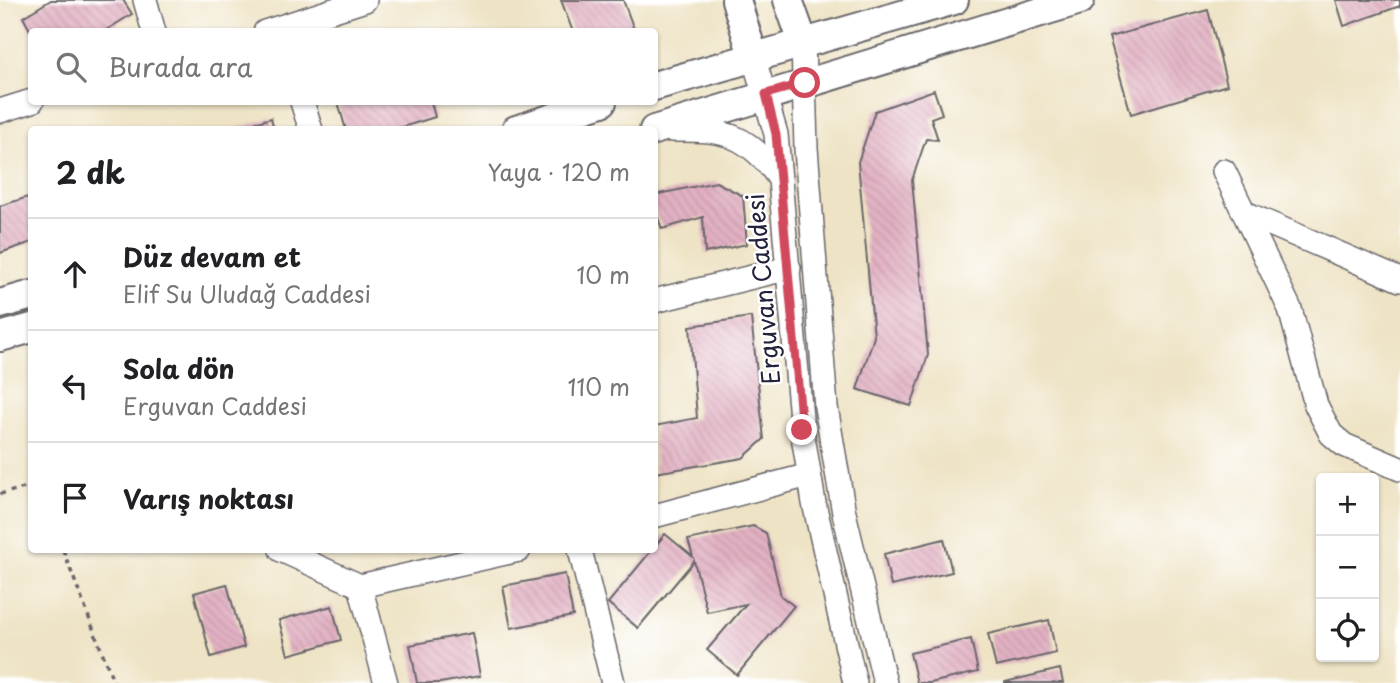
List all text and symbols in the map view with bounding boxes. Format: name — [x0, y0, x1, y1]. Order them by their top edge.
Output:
search box — [28, 28, 658, 105]
text: Burada ara — [108, 47, 252, 86]
icon: search — [52, 48, 90, 86]
route start — [789, 67, 820, 98]
text: 2 dk — [56, 149, 125, 194]
text: Yaya · 120 m — [488, 154, 630, 189]
street label: Erguvan Caddesi — [736, 192, 788, 386]
text: Düz devam et — [123, 237, 301, 276]
icon: ahead — [56, 255, 94, 293]
text: 10 m — [576, 257, 630, 292]
text: Elif Su Uludağ Caddesi — [123, 276, 371, 311]
text: Sola dön — [123, 349, 234, 388]
icon: left — [56, 367, 94, 405]
text: 110 m — [568, 369, 630, 404]
text: Erguvan Caddesi — [123, 388, 307, 423]
route end — [786, 414, 817, 445]
map controls — [1316, 473, 1379, 662]
button: + — [1316, 473, 1379, 536]
icon: arrive — [56, 479, 94, 517]
text: Varış noktası — [123, 479, 294, 518]
button: − — [1316, 536, 1379, 599]
button: locate — [1316, 599, 1379, 662]

